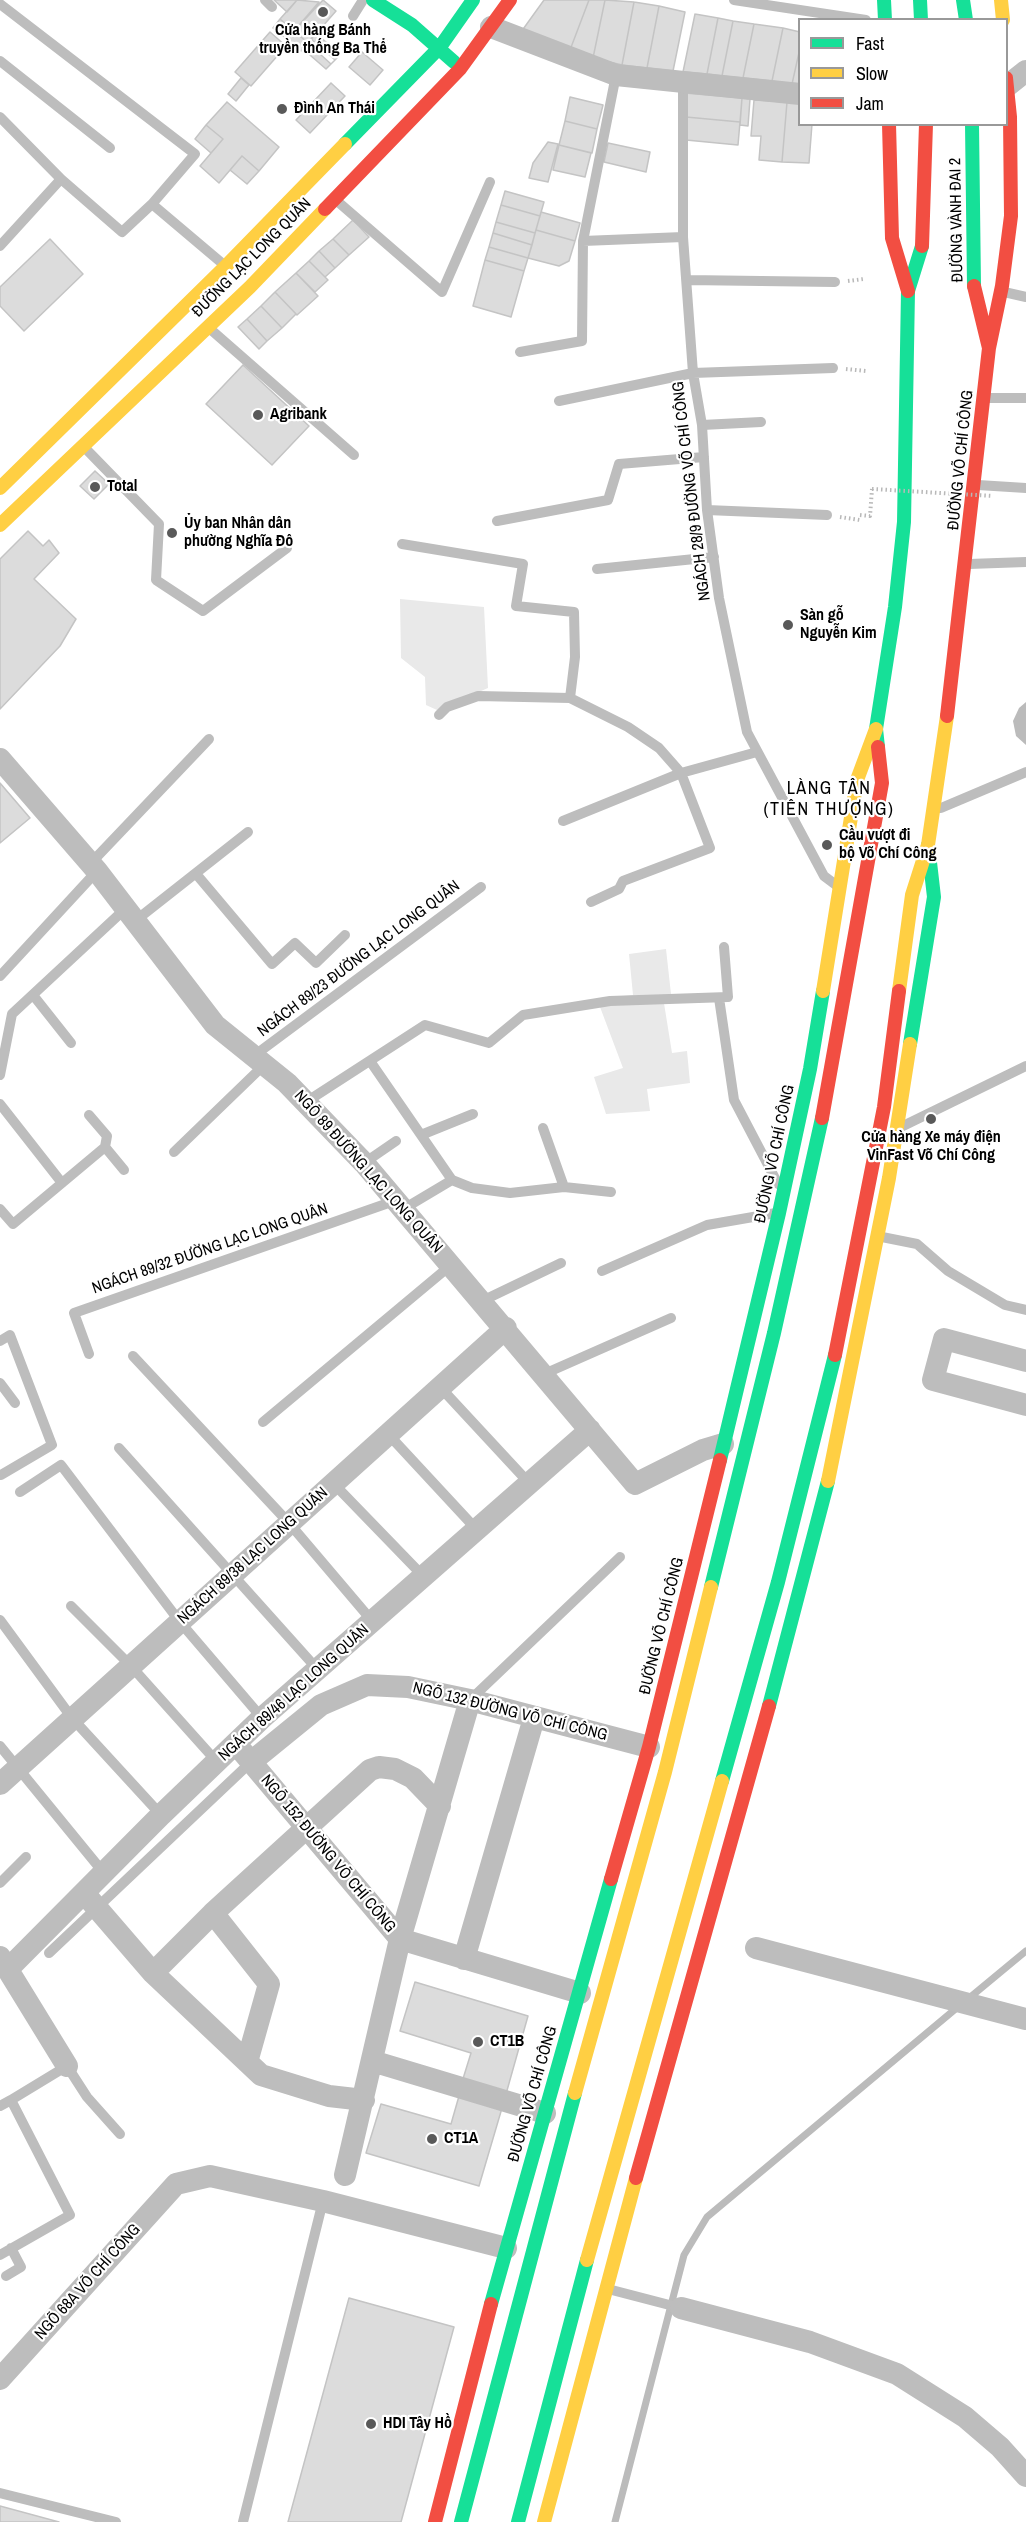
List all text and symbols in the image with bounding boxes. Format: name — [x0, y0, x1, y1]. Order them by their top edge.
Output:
marker: Cửa hàng Bánh truyền thống Ba Thể — [316, 5, 330, 19]
legend — [798, 18, 1008, 126]
place label: Cửa hàng Bánh truyền thống Ba Thể — [259, 21, 387, 59]
text: Fast — [856, 31, 884, 56]
text: Slow — [856, 61, 888, 86]
text: Jam — [856, 91, 884, 116]
place label: Đình An Thái — [294, 99, 375, 119]
marker: Đình An Thái — [275, 102, 289, 116]
street label: ĐƯỜNG VÀNH ĐAI 2 — [946, 158, 968, 282]
street label: ĐƯỜNG LẠC LONG QUÂN — [189, 195, 315, 321]
street label: NGÁCH 28/9 ĐƯỜNG VÕ CHÍ CÔNG — [669, 380, 715, 602]
street label: ĐƯỜNG VÕ CHÍ CÔNG — [944, 389, 978, 531]
place label: Agribank — [270, 405, 327, 425]
marker: Agribank — [251, 408, 265, 422]
place label: Total — [107, 477, 137, 497]
marker: Total — [88, 480, 102, 494]
place label: Ủy ban Nhân dân phường Nghĩa Đô — [184, 514, 293, 552]
marker: Ủy ban Nhân dân phường Nghĩa Đô — [165, 526, 179, 540]
place label: Sàn gỗ Nguyễn Kim — [800, 606, 877, 644]
marker: Sàn gỗ Nguyễn Kim — [781, 618, 795, 632]
district label: LÀNG TÂN (TIÊN THƯỢNG) — [763, 778, 895, 820]
place label: Cầu vượt đi bộ Võ Chí Công — [839, 826, 936, 864]
marker: Cầu vượt đi bộ Võ Chí Công — [820, 838, 834, 852]
street label: NGÁCH 89/23 ĐƯỜNG LẠC LONG QUÂN — [254, 877, 464, 1041]
street label: ĐƯỜNG VÕ CHÍ CÔNG — [751, 1083, 799, 1225]
street label: NGÕ 89 ĐƯỜNG LẠC LONG QUÂN — [290, 1087, 446, 1257]
marker: Cửa hàng Xe máy điện VinFast Võ Chí Công — [924, 1112, 938, 1126]
place label: Cửa hàng Xe máy điện VinFast Võ Chí Công — [861, 1128, 1001, 1166]
street label: NGÁCH 89/32 ĐƯỜNG LẠC LONG QUÂN — [90, 1200, 330, 1298]
street label: NGÁCH 89/38 LẠC LONG QUÂN — [174, 1483, 332, 1629]
street label: ĐƯỜNG VÕ CHÍ CÔNG — [636, 1555, 688, 1697]
street label: NGÁCH 89/46 LẠC LONG QUÂN — [215, 1620, 373, 1766]
street label: NGÕ 132 ĐƯỜNG VÕ CHÍ CÔNG — [411, 1679, 609, 1745]
street label: NGÕ 152 ĐƯỜNG VÕ CHÍ CÔNG — [256, 1771, 400, 1937]
street label: ĐƯỜNG VÕ CHÍ CÔNG — [504, 2024, 562, 2164]
place label: CT1B — [490, 2032, 524, 2052]
marker: CT1B — [471, 2035, 485, 2049]
place label: CT1A — [444, 2129, 478, 2149]
marker: CT1A — [425, 2132, 439, 2146]
street label: NGÕ 68A VÕ CHÍ CÔNG — [31, 2220, 145, 2344]
place label: HDI Tây Hồ — [383, 2414, 452, 2434]
marker: HDI Tây Hồ — [364, 2417, 378, 2431]

